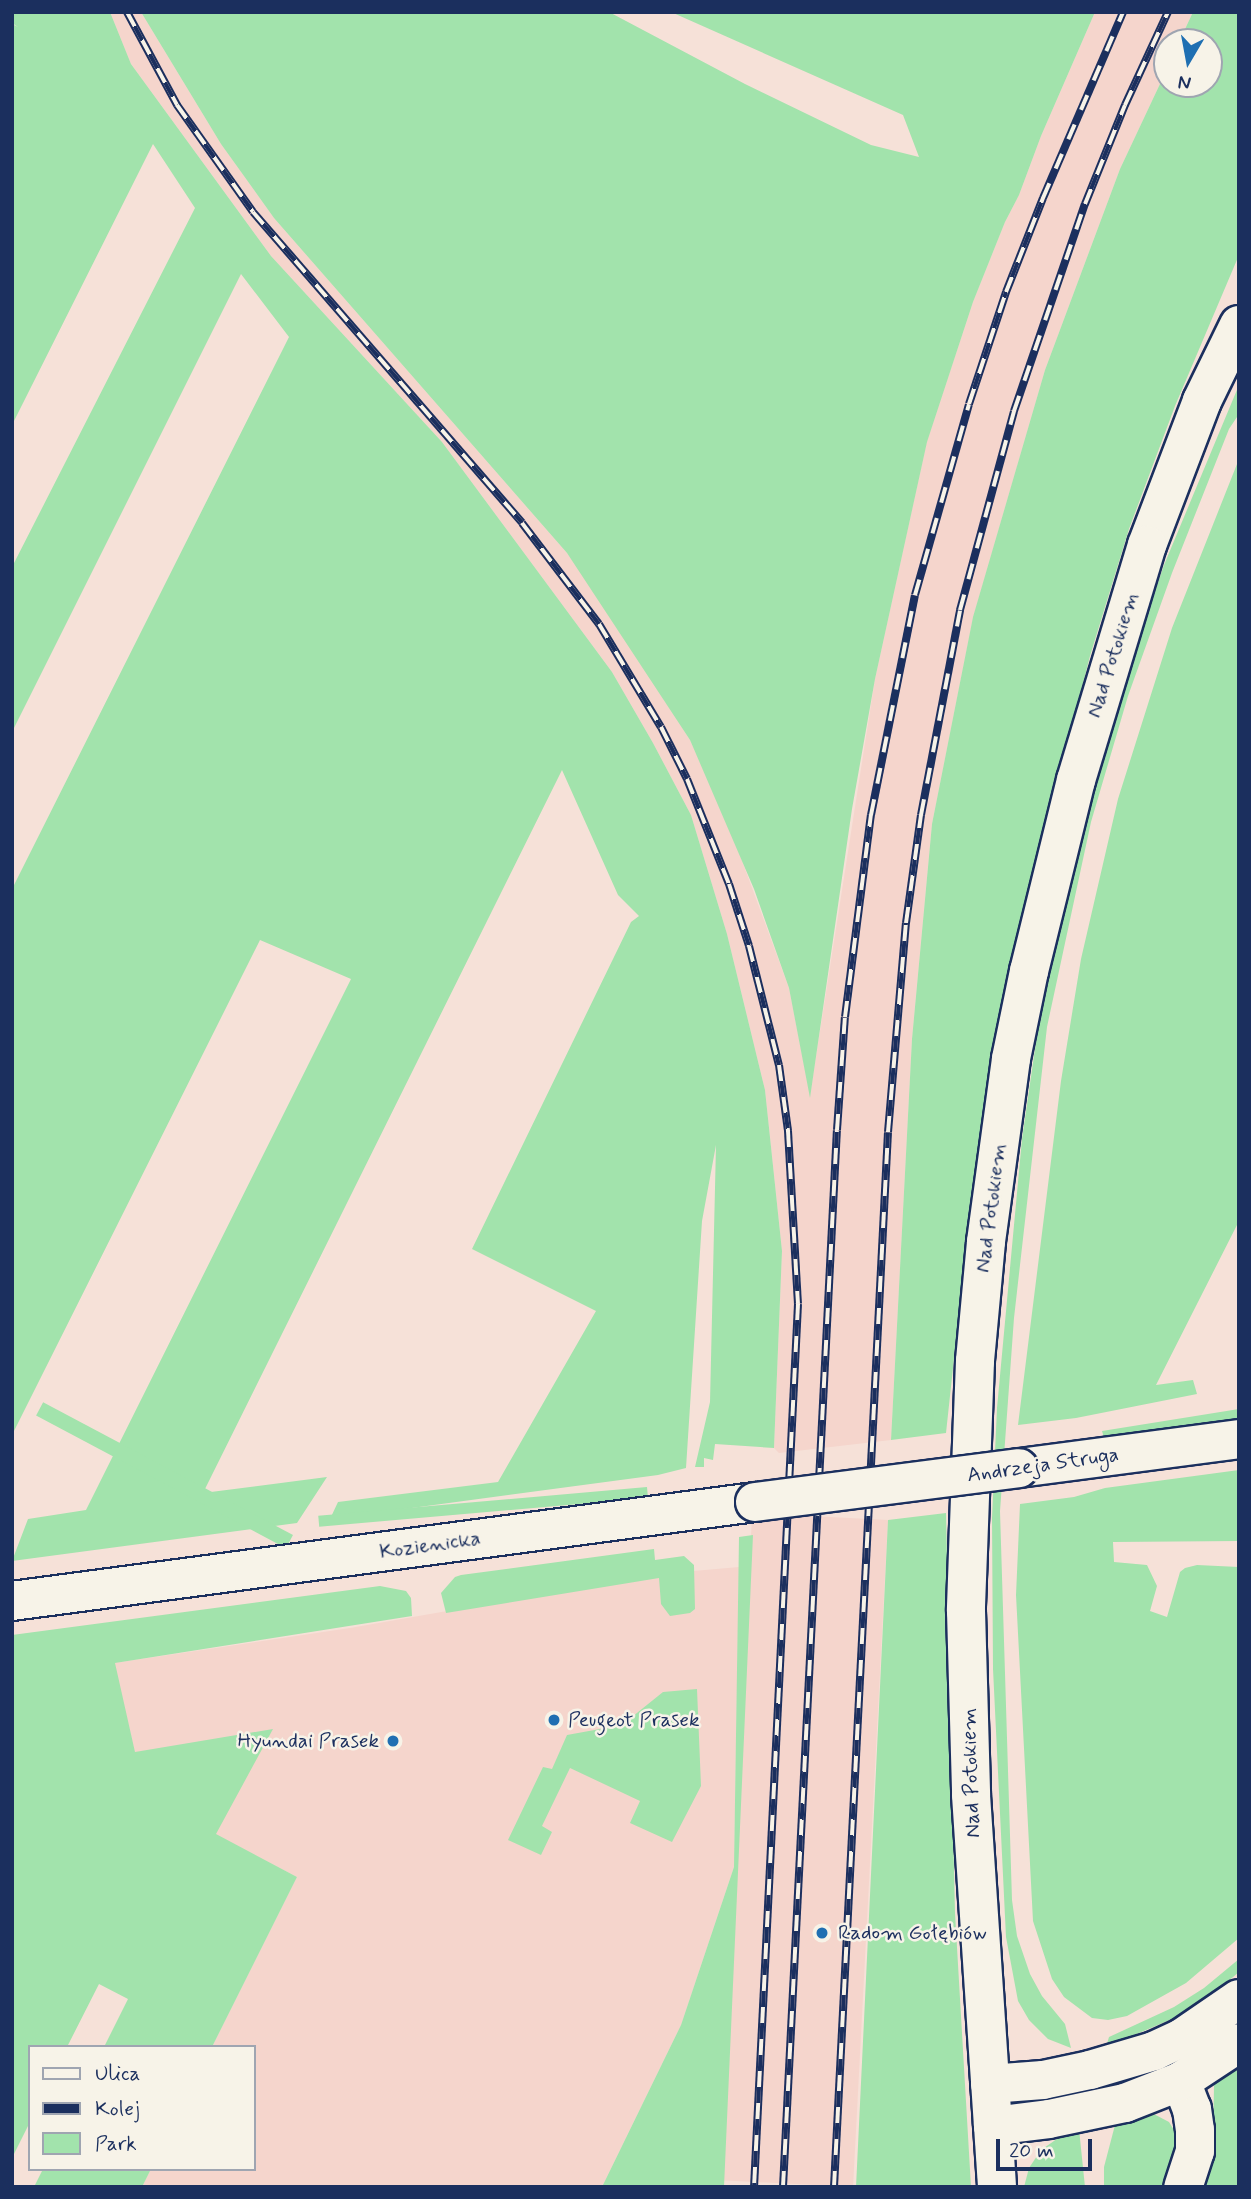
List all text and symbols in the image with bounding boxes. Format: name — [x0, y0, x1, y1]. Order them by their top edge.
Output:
north arrow — [1153, 28, 1223, 98]
text: N — [1176, 69, 1193, 96]
street label: Nad Potokiem — [1084, 596, 1142, 714]
street label: Nad Potokiem — [971, 1149, 1011, 1267]
street label: Andrzeja Struga — [968, 1442, 1118, 1488]
street label: Kozienicka — [378, 1525, 482, 1565]
place label: Peugeot Prasek — [568, 1707, 700, 1733]
marker: Peugeot Prasek — [546, 1712, 562, 1728]
street label: Nad Potokiem — [956, 1715, 986, 1831]
place label: Hyundai Prasek — [237, 1728, 379, 1754]
marker: Hyundai Prasek — [385, 1733, 401, 1749]
place label: Radom Gołębiów — [838, 1920, 988, 1946]
marker: Radom Gołębiów — [812, 1923, 832, 1943]
legend — [28, 2045, 256, 2171]
text: Ulica — [95, 2060, 140, 2088]
text: Kolej — [95, 2095, 140, 2123]
scale bar — [999, 2126, 1095, 2170]
text: Park — [95, 2130, 137, 2158]
text: 20 m — [1009, 2137, 1054, 2165]

